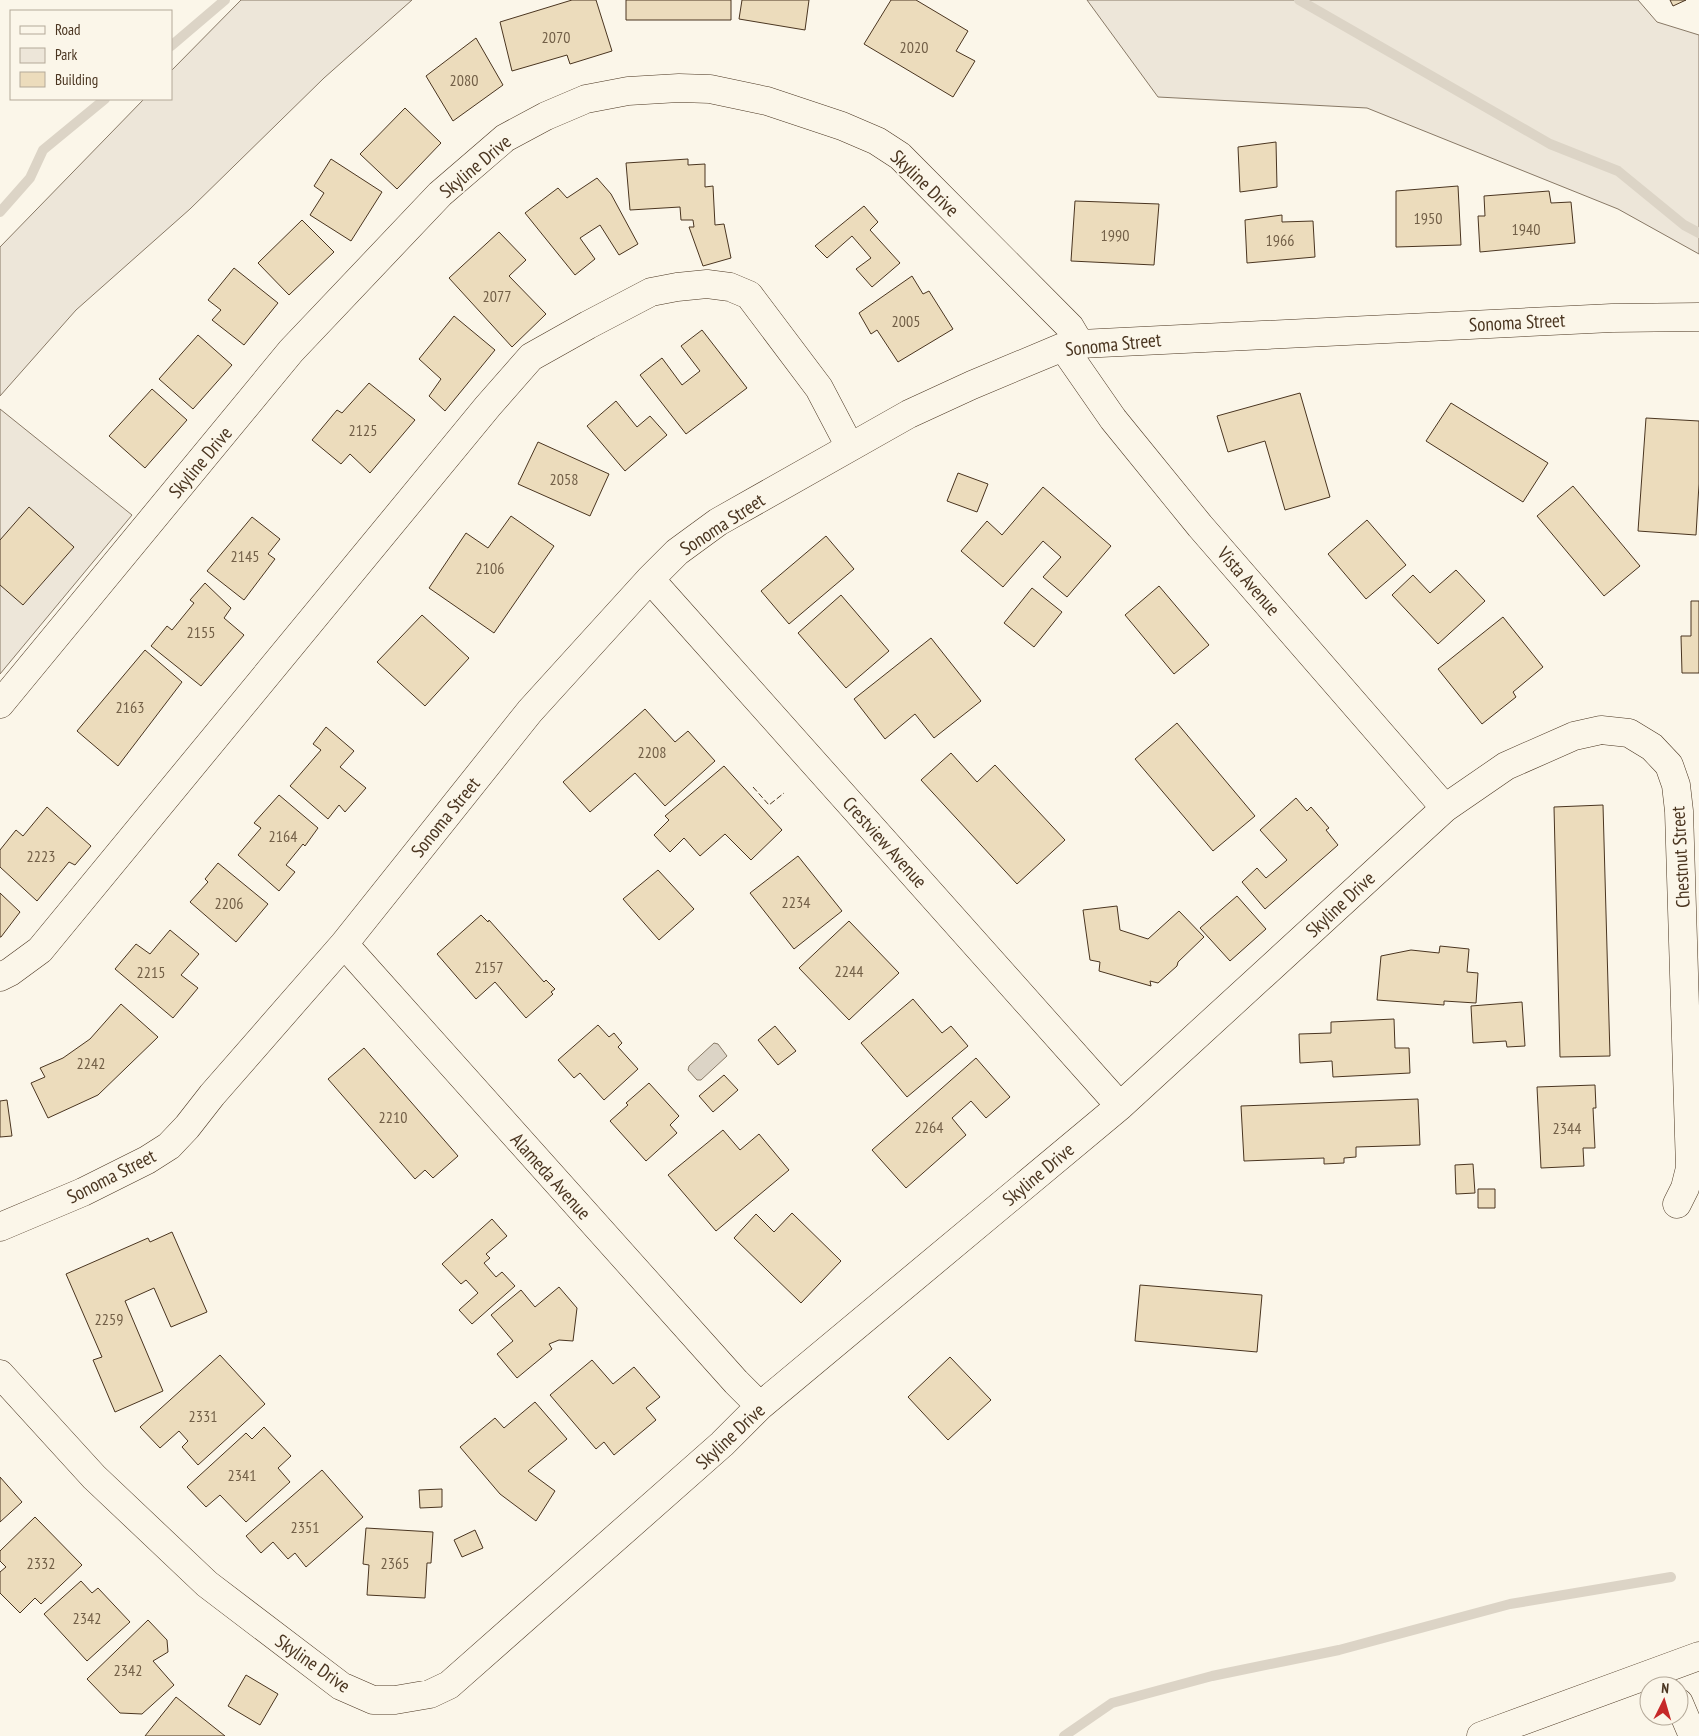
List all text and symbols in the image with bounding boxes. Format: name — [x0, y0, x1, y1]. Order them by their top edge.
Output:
legend — [10, 10, 172, 100]
text: Road — [55, 20, 81, 39]
house number: 2070 — [542, 27, 570, 47]
house number: 2020 — [900, 37, 928, 57]
text: Park — [55, 45, 77, 64]
text: Building — [55, 70, 98, 89]
house number: 2080 — [450, 70, 478, 90]
street label: Skyline Drive — [434, 129, 516, 203]
street label: Skyline Drive — [886, 145, 964, 222]
house number: 1950 — [1414, 208, 1442, 228]
house number: 1940 — [1512, 219, 1540, 239]
house number: 1990 — [1101, 225, 1129, 245]
house number: 1966 — [1266, 230, 1294, 250]
house number: 2077 — [483, 286, 511, 306]
street label: Sonoma Street — [1468, 307, 1566, 337]
house number: 2005 — [892, 311, 920, 331]
street label: Sonoma Street — [1064, 327, 1163, 361]
house number: 2125 — [349, 420, 377, 440]
street label: Skyline Drive — [163, 421, 237, 503]
house number: 2058 — [550, 469, 578, 489]
street label: Sonoma Street — [675, 487, 770, 560]
street label: Vista Avenue — [1212, 541, 1286, 621]
house number: 2145 — [231, 546, 259, 566]
house number: 2106 — [476, 558, 504, 578]
house number: 2155 — [187, 622, 215, 642]
house number: 2163 — [116, 697, 144, 717]
house number: 2208 — [638, 742, 666, 762]
street label: Sonoma Street — [405, 771, 485, 862]
street label: Crestview Avenue — [838, 791, 932, 893]
street label: Chestnut Street — [1665, 805, 1695, 908]
house number: 2164 — [269, 826, 297, 846]
house number: 2223 — [27, 846, 55, 866]
street label: Skyline Drive — [1300, 866, 1380, 942]
house number: 2234 — [782, 892, 810, 912]
house number: 2206 — [215, 893, 243, 913]
house number: 2157 — [475, 957, 503, 977]
house number: 2244 — [835, 961, 863, 981]
house number: 2215 — [137, 962, 165, 982]
house number: 2242 — [77, 1053, 105, 1073]
house number: 2210 — [379, 1107, 407, 1127]
house number: 2264 — [915, 1117, 943, 1137]
house number: 2344 — [1553, 1118, 1581, 1138]
street label: Alameda Avenue — [506, 1128, 596, 1225]
street label: Skyline Drive — [997, 1137, 1079, 1211]
street label: Sonoma Street — [63, 1143, 160, 1209]
house number: 2259 — [95, 1309, 123, 1329]
street label: Skyline Drive — [690, 1398, 770, 1474]
house number: 2331 — [189, 1406, 217, 1426]
house number: 2341 — [228, 1465, 256, 1485]
house number: 2351 — [291, 1517, 319, 1537]
house number: 2332 — [27, 1553, 55, 1573]
house number: 2365 — [381, 1553, 409, 1573]
house number: 2342 — [73, 1608, 101, 1628]
street label: Skyline Drive — [271, 1629, 355, 1698]
house number: 2342 — [114, 1660, 142, 1680]
north arrow — [1639, 1676, 1689, 1726]
text: N — [1661, 1679, 1670, 1697]

